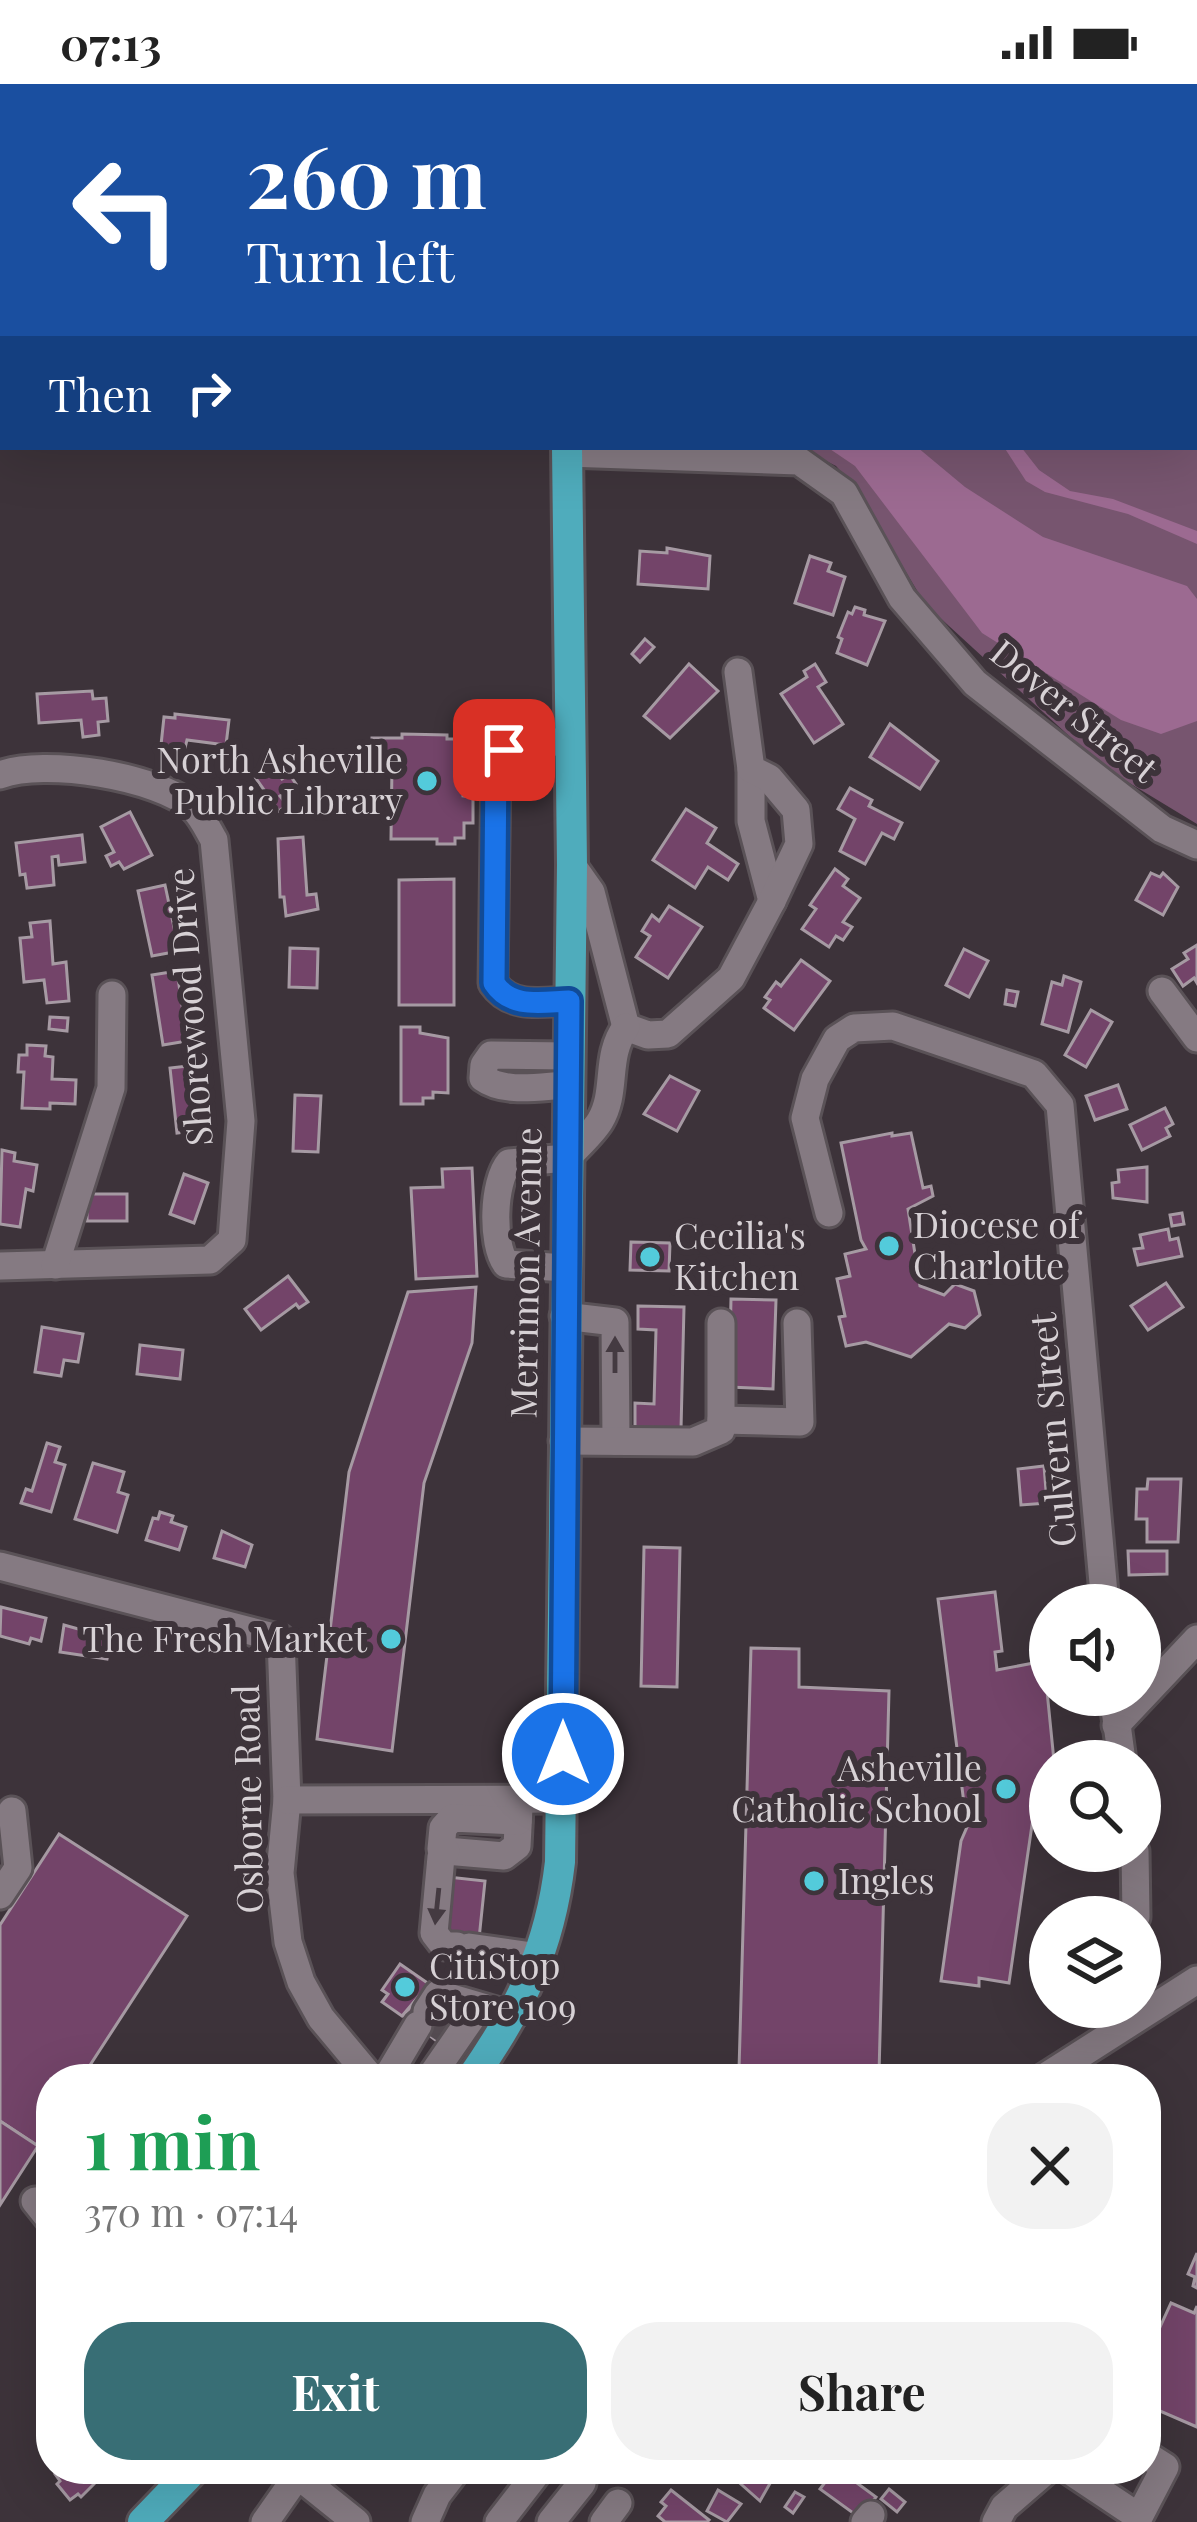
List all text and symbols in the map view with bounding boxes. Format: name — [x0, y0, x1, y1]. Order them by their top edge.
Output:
text: 07:13 — [60, 12, 161, 72]
text: 260 m — [246, 118, 487, 230]
icon: left — [48, 132, 204, 288]
text: Turn left — [246, 225, 455, 297]
icon: right — [176, 360, 242, 426]
text: Then — [48, 363, 152, 423]
street label: Dover Street — [982, 627, 1170, 792]
pin — [453, 699, 555, 801]
icon: arrive — [471, 717, 537, 783]
place label: North Asheville Public Library — [156, 734, 403, 823]
marker: North Asheville Public Library — [414, 768, 440, 794]
street label: Shorewood Drive — [154, 867, 222, 1148]
street label: Merrimon Avenue — [497, 1127, 551, 1419]
place label: Diocese of Charlotte — [913, 1199, 1083, 1288]
place label: Cecilia's Kitchen — [674, 1210, 806, 1299]
marker: Diocese of Charlotte — [876, 1233, 902, 1259]
marker: Cecilia's Kitchen — [637, 1244, 663, 1270]
street label: Culvern Street — [1017, 1310, 1085, 1549]
one-way arrow — [606, 1335, 625, 1373]
map controls — [1029, 1584, 1161, 2028]
button: sound — [1029, 1584, 1161, 1716]
place label: The Fresh Market — [82, 1613, 368, 1661]
marker: The Fresh Market — [378, 1626, 404, 1652]
street label: Osborne Road — [220, 1684, 272, 1914]
position arrow — [500, 1691, 626, 1817]
button: search — [1029, 1740, 1161, 1872]
place label: Asheville Catholic School — [731, 1742, 982, 1831]
marker: Asheville Catholic School — [993, 1776, 1019, 1802]
place label: Ingles — [838, 1855, 935, 1903]
marker: Ingles — [801, 1868, 827, 1894]
one-way arrow — [427, 1888, 446, 1925]
button: layers — [1029, 1896, 1161, 2028]
place label: CitiStop Store 109 — [429, 1940, 577, 2029]
marker: CitiStop Store 109 — [392, 1974, 418, 2000]
text: 1 min — [84, 2092, 260, 2188]
button: close — [987, 2103, 1113, 2229]
text: 370 m · 07:14 — [84, 2185, 298, 2237]
button: Exit — [84, 2322, 587, 2460]
button: Share — [611, 2322, 1113, 2460]

